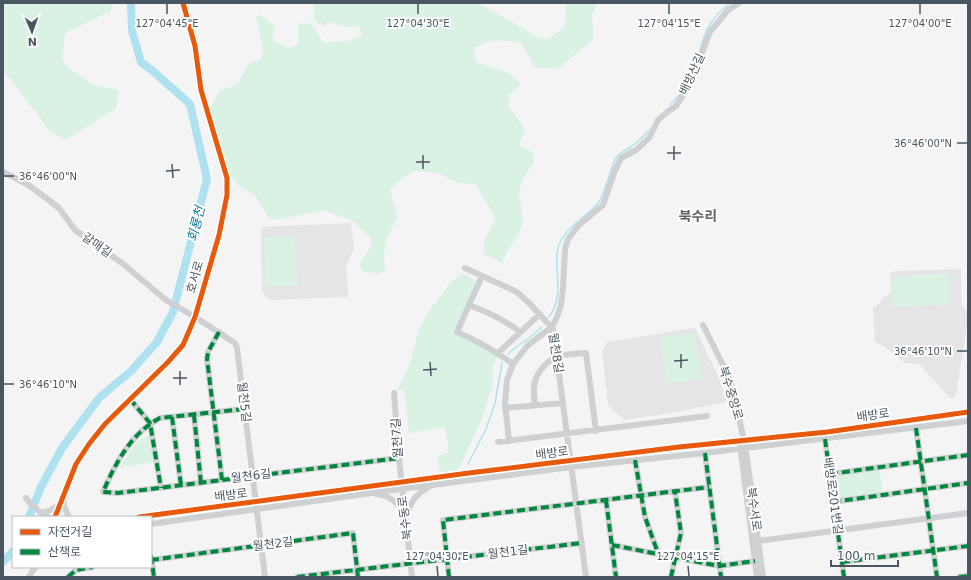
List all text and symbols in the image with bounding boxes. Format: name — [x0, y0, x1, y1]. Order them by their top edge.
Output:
north arrow — [12, 12, 52, 52]
text: 127°04'45"E — [135, 18, 199, 29]
text: 127°04'30"E — [386, 18, 450, 29]
text: 127°04'15"E — [637, 18, 701, 29]
text: 127°04'00"E — [888, 18, 952, 29]
text: N — [27, 35, 37, 48]
street label: 배방산길 — [676, 51, 708, 97]
text: 36°46'00"N — [894, 138, 952, 149]
text: 36°46'00"N — [19, 171, 77, 182]
water label: 회룡천 — [184, 204, 208, 243]
district label: 북수리 — [679, 208, 717, 224]
street label: 갈매길 — [79, 230, 115, 260]
street label: 호서로 — [184, 259, 206, 295]
street label: 월천8길 — [546, 332, 566, 374]
text: 36°46'10"N — [894, 346, 952, 357]
street label: 북수중앙로 — [716, 365, 746, 421]
text: 36°46'10"N — [19, 379, 77, 390]
street label: 월천5길 — [235, 381, 253, 423]
street label: 배방로 — [856, 406, 890, 424]
street label: 월천7길 — [389, 417, 405, 459]
street label: 배방로 — [535, 444, 569, 462]
street label: 배방로201번길 — [821, 456, 845, 536]
street label: 월천6길 — [230, 467, 272, 485]
street label: 배방로 — [214, 486, 248, 504]
street label: 북수서로 — [744, 486, 764, 532]
street label: 북수동로 — [395, 495, 415, 541]
legend — [12, 516, 152, 568]
text: 자전거길 — [48, 525, 92, 539]
street label: 월천2길 — [252, 535, 294, 553]
scale bar — [831, 542, 898, 568]
street label: 월천1길 — [487, 543, 529, 561]
text: 산책로 — [48, 545, 81, 559]
text: 100 m — [837, 549, 875, 563]
text: 127°04'30"E — [405, 551, 469, 562]
text: 127°04'15"E — [656, 551, 720, 562]

